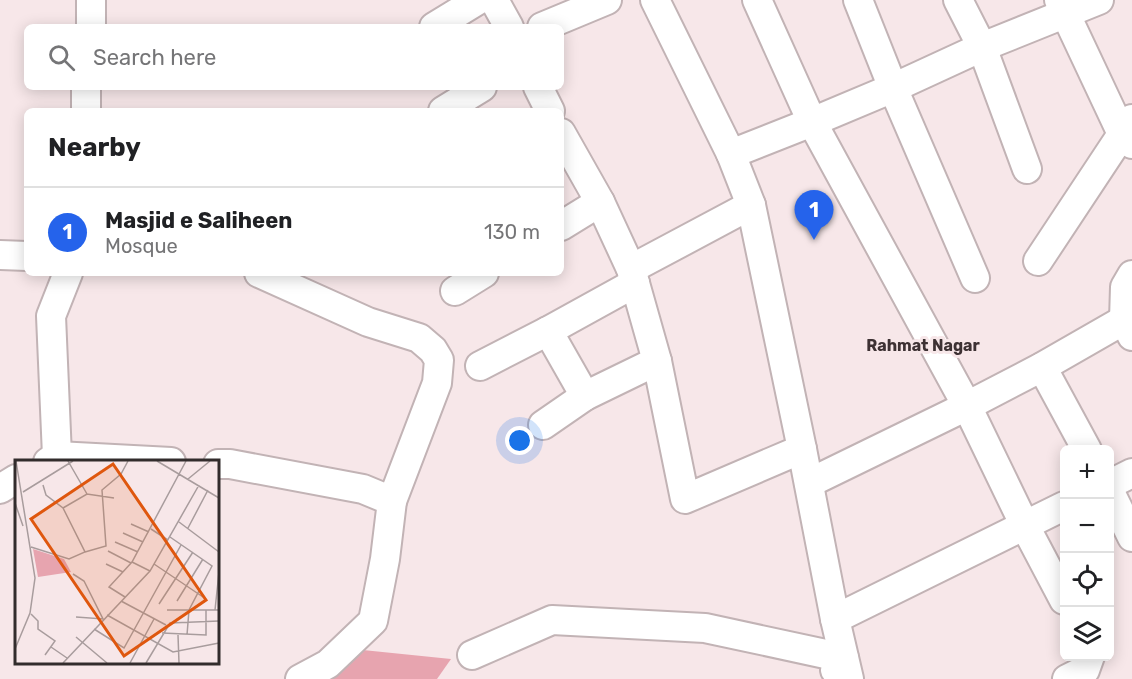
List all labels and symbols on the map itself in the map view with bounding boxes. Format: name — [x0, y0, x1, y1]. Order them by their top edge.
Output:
pin: 1 — [794, 190, 834, 240]
district label: Rahmat Nagar — [866, 336, 981, 355]
your location — [505, 426, 534, 455]
inset map — [15, 460, 219, 664]

